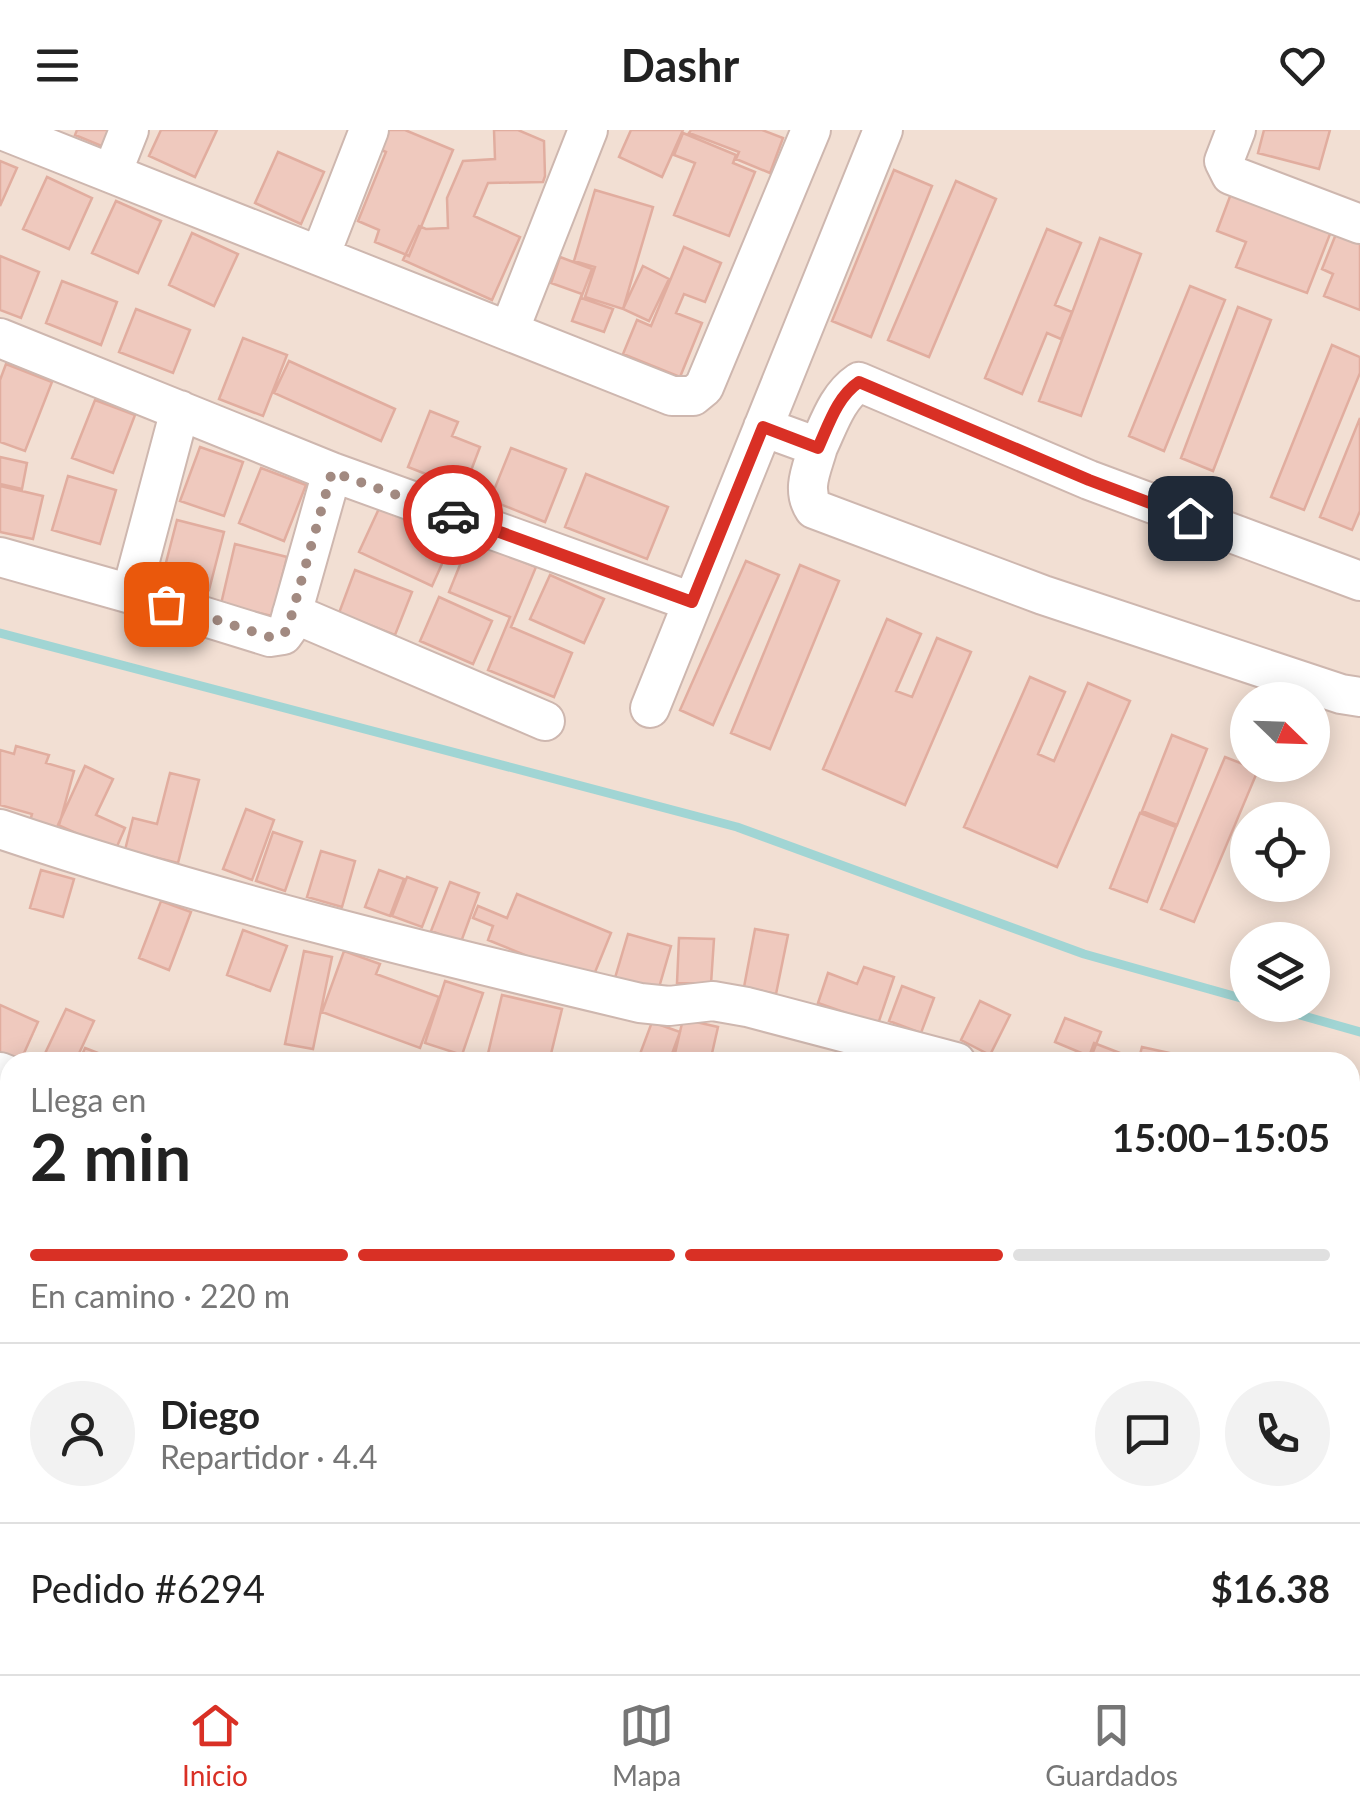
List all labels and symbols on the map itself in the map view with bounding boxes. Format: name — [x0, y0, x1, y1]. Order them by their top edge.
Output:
courier — [403, 465, 503, 565]
pin — [1148, 476, 1233, 561]
pin — [124, 562, 209, 647]
north arrow — [1230, 682, 1330, 782]

